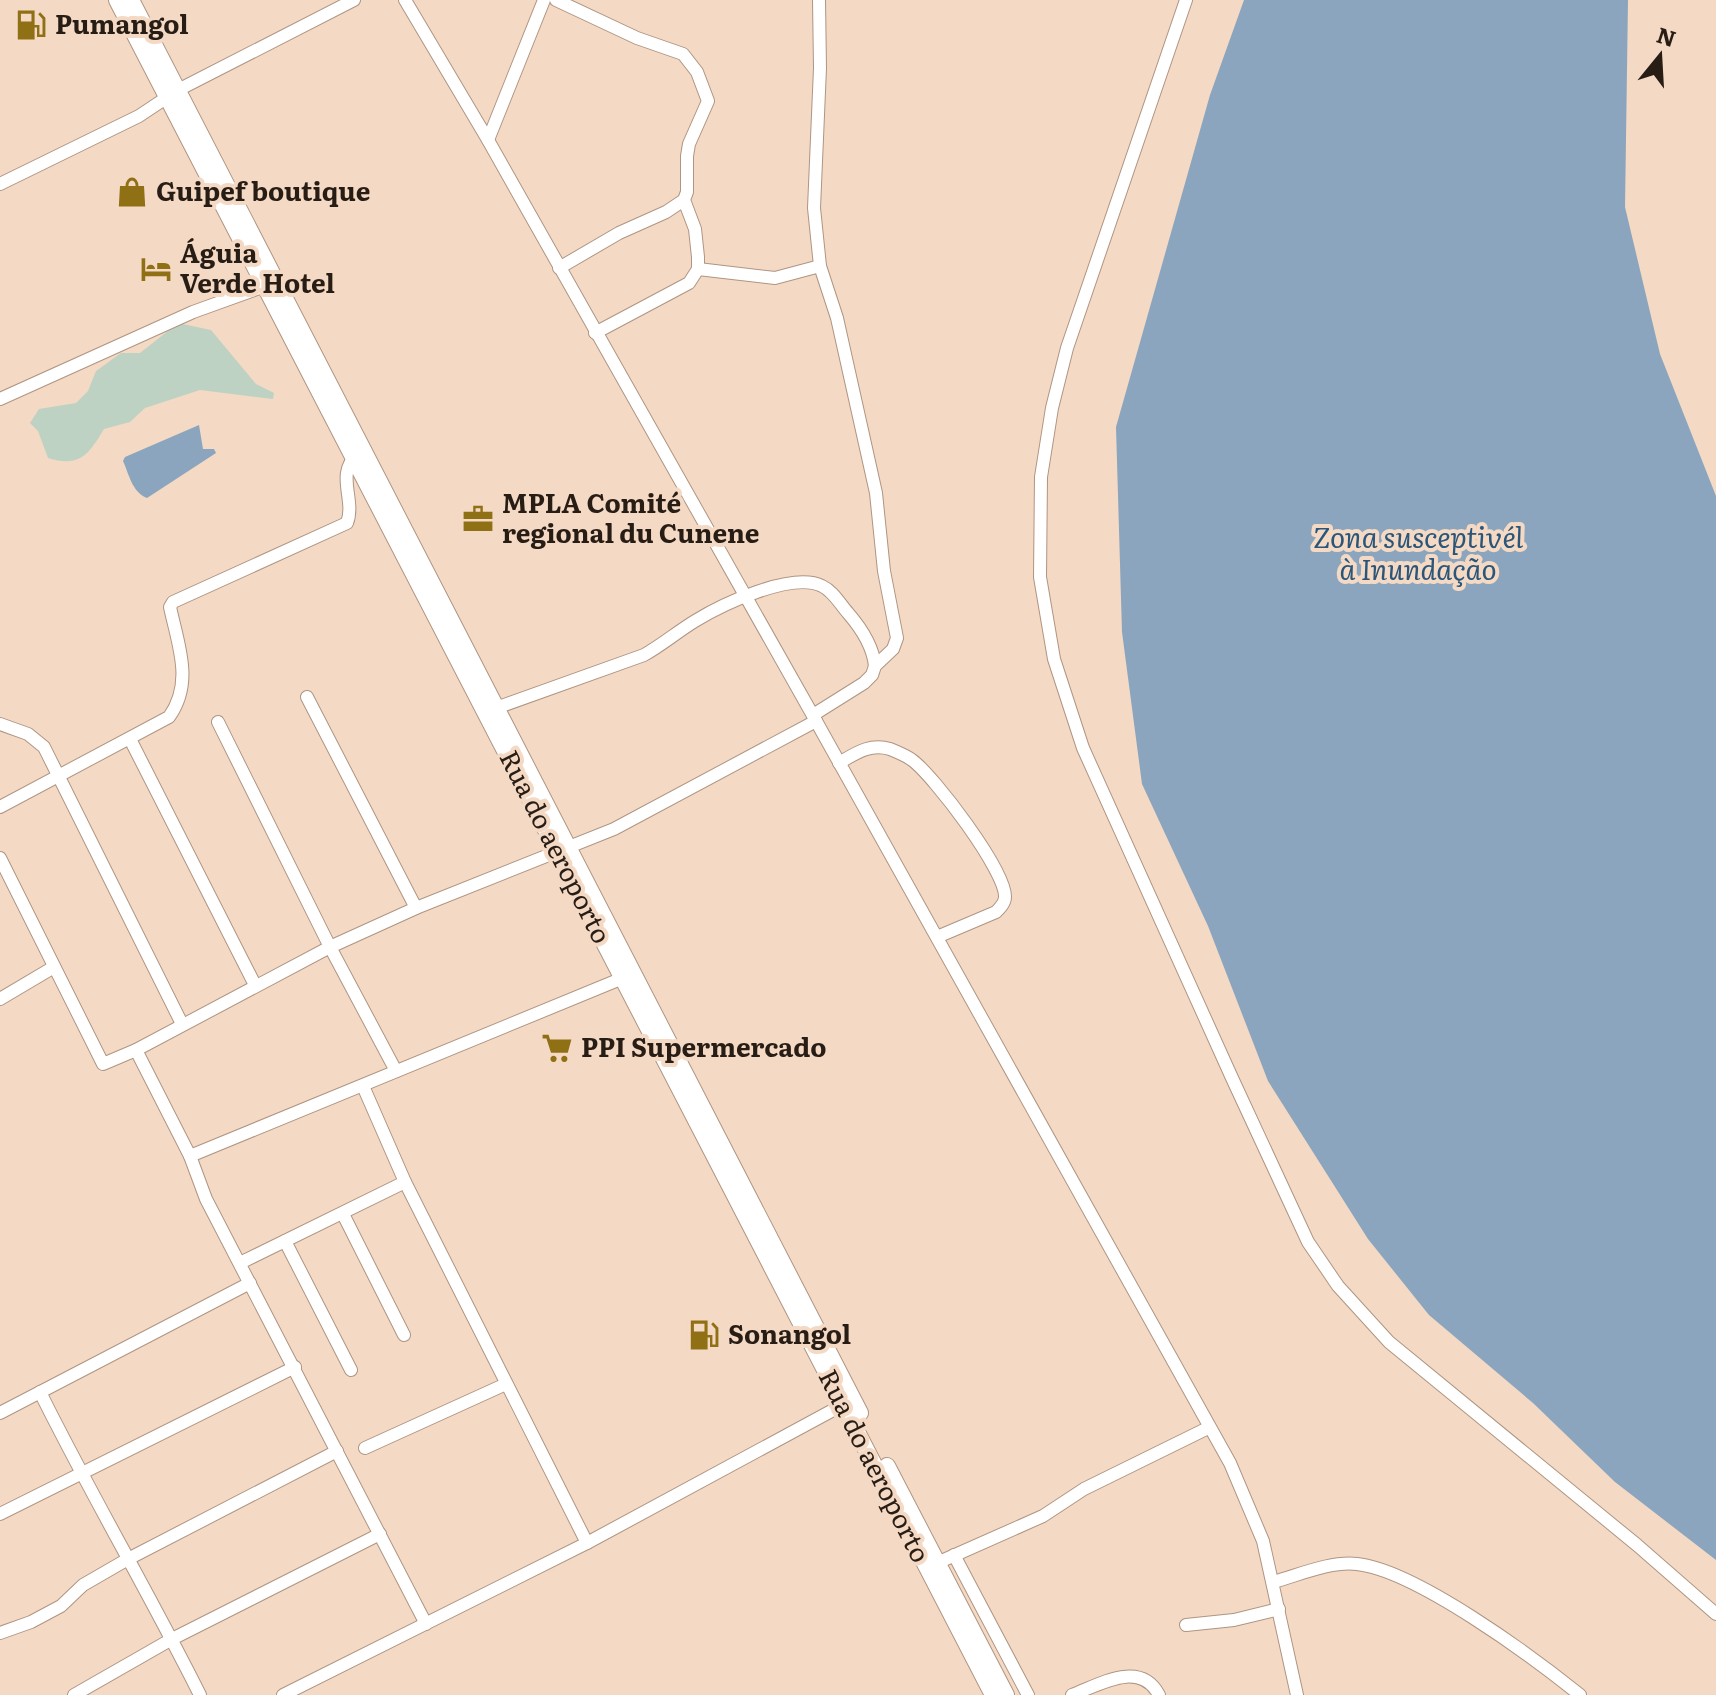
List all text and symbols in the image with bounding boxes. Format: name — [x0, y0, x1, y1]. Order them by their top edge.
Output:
place label: Pumangol — [55, 3, 189, 42]
fuel station icon: Pumangol — [14, 8, 48, 42]
north arrow — [1620, 16, 1700, 96]
text: N — [1653, 17, 1681, 54]
place label: Guipef boutique — [156, 170, 370, 209]
shop icon: Guipef boutique — [115, 175, 149, 209]
place label: Águia Verde Hotel — [180, 232, 335, 301]
hotel icon: Águia Verde Hotel — [139, 252, 173, 286]
place label: MPLA Comité regional du Cunene — [502, 482, 760, 551]
office icon: MPLA Comité regional du Cunene — [461, 502, 495, 536]
water label: Zona susceptivél à Inundação — [1313, 515, 1523, 589]
street label: Rua do aeroporto — [492, 742, 623, 949]
place label: PPI Supermercado — [581, 1026, 826, 1065]
supermarket icon: PPI Supermercado — [540, 1031, 574, 1065]
place label: Sonangol — [728, 1313, 851, 1352]
fuel station icon: Sonangol — [687, 1318, 721, 1352]
street label: Rua do aeroporto — [811, 1361, 942, 1568]

